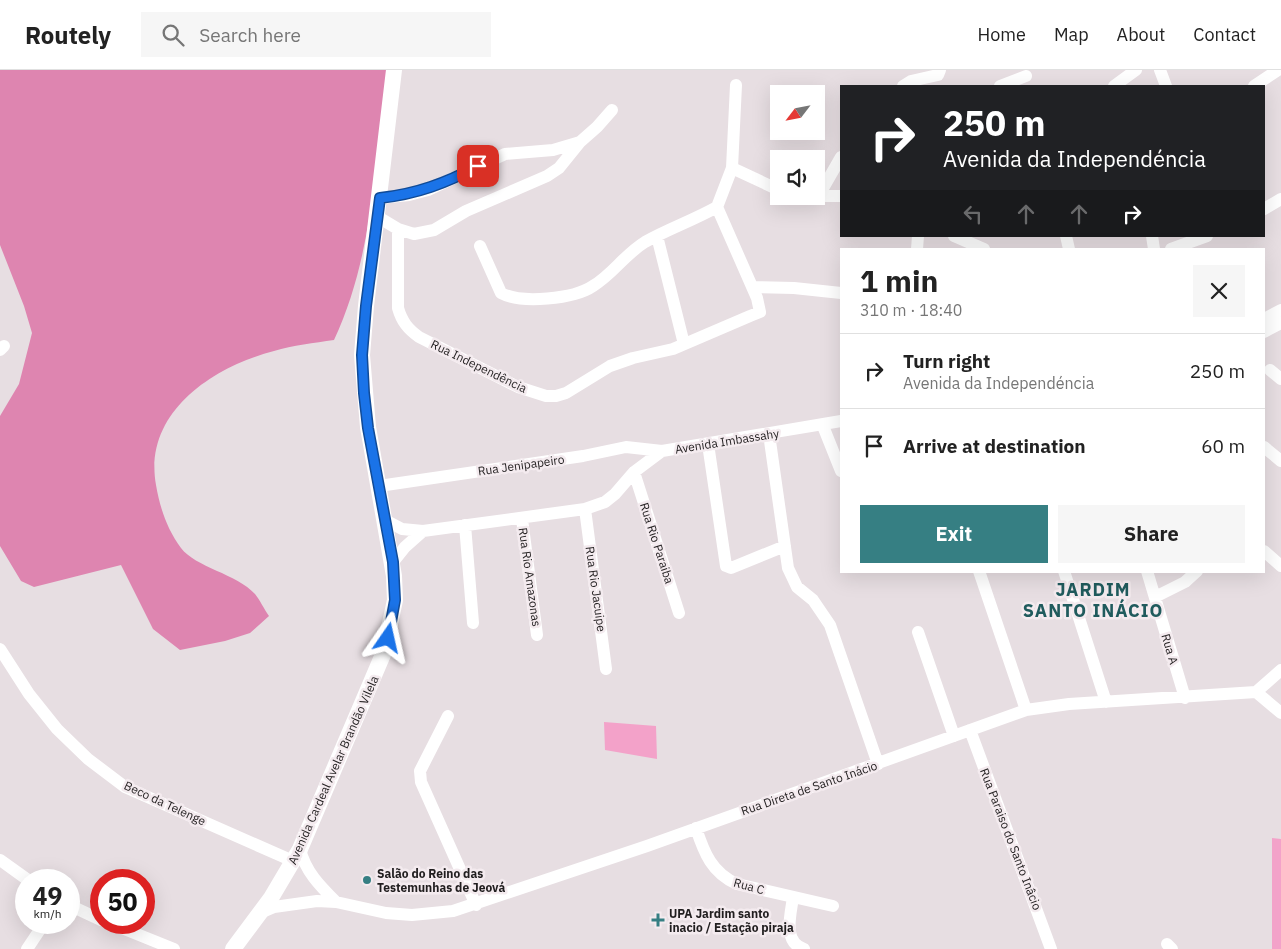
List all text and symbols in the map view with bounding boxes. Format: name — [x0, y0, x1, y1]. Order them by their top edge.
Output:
search box — [141, 12, 491, 57]
text: Routely — [25, 19, 111, 51]
icon: search — [159, 21, 187, 49]
text: Search here — [199, 23, 301, 47]
text: Home — [978, 23, 1026, 46]
text: Map — [1054, 23, 1089, 46]
text: About — [1117, 23, 1165, 46]
text: Contact — [1193, 23, 1256, 46]
north arrow — [770, 85, 825, 140]
map controls — [770, 85, 825, 205]
text: 250 m — [943, 100, 1046, 146]
icon: right — [860, 105, 925, 170]
text: Avenida da Independéncia — [943, 144, 1206, 173]
pin — [457, 145, 499, 187]
button: sound — [770, 150, 825, 205]
icon: arrive — [464, 152, 492, 180]
icon: left — [959, 200, 987, 228]
icon: ahead — [1012, 200, 1040, 228]
icon: ahead — [1065, 200, 1093, 228]
icon: right — [1118, 200, 1146, 228]
text: 1 min — [860, 261, 938, 300]
button: close — [1193, 265, 1245, 317]
text: 310 m · 18:40 — [860, 300, 962, 320]
street label: Rua Independência — [428, 336, 530, 396]
text: Turn right — [903, 349, 990, 373]
icon: right — [860, 357, 888, 385]
text: 250 m — [1190, 359, 1245, 383]
text: Avenida da Independéncia — [903, 373, 1094, 393]
street label: Avenida Imbassahy — [674, 425, 780, 457]
icon: arrive — [860, 432, 888, 460]
text: Arrive at destination — [903, 434, 1086, 458]
text: 60 m — [1201, 434, 1245, 458]
street label: Rua Jenipapeiro — [477, 451, 566, 478]
street label: Rua Rio Paraiba — [637, 500, 677, 586]
button: Exit — [860, 505, 1048, 563]
button: Share — [1058, 505, 1245, 563]
street label: Rua Rio Amazonas — [516, 527, 544, 628]
street label: Rua Rio Jacuipe — [583, 545, 609, 633]
district label: JARDIM SANTO INÁCIO — [1023, 578, 1163, 622]
position arrow — [361, 611, 413, 663]
street label: Rua A — [1158, 632, 1182, 666]
street label: Avenida Cardeal Avelar Brandão Vilela — [284, 673, 382, 867]
street label: Rua Direta de Santo Inácio — [739, 758, 879, 818]
street label: Rua Paraiso do Santo Inâcio — [977, 766, 1045, 912]
street label: Beco da Telenge — [122, 778, 209, 829]
place label: Salão do Reino das Testemunhas de Jeová — [377, 866, 505, 895]
speed limit sign: 50 — [90, 869, 155, 934]
marker: Salão do Reino das Testemunhas de Jeová — [361, 874, 373, 886]
street label: Rua C — [732, 875, 767, 897]
text: 49 — [32, 879, 63, 912]
text: km/h — [33, 906, 62, 921]
place label: UPA Jardim santo inacio / Estação piraja — [669, 906, 794, 935]
marker: UPA Jardim santo inacio / Estação piraja — [651, 913, 665, 927]

